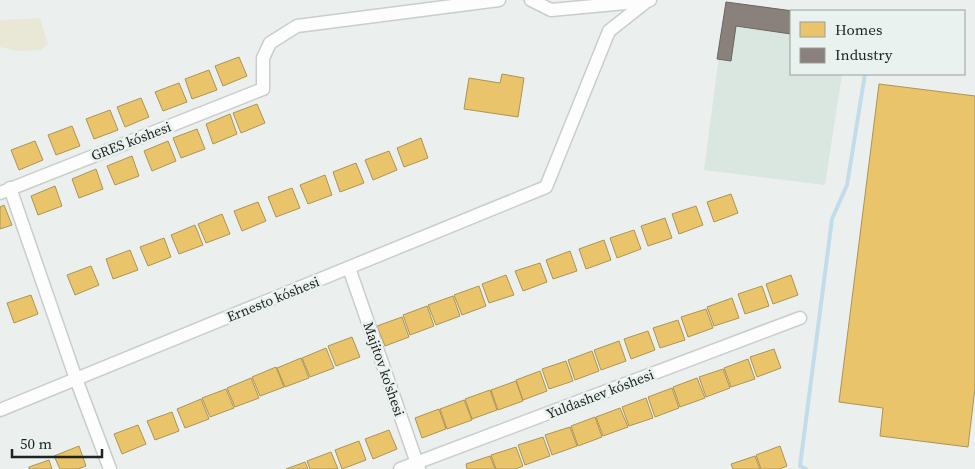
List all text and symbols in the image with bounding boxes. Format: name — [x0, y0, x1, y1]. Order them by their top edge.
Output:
legend — [790, 10, 965, 75]
text: Homes — [835, 19, 882, 40]
text: Industry — [835, 44, 893, 65]
street label: GRES kóshesi — [88, 117, 174, 165]
street label: Ernesto kóshesi — [224, 271, 322, 327]
street label: Majitov ko'shesi — [359, 319, 409, 419]
street label: Yuldashev kóshesi — [543, 364, 657, 424]
scale bar — [12, 426, 102, 458]
text: 50 m — [20, 433, 52, 454]

